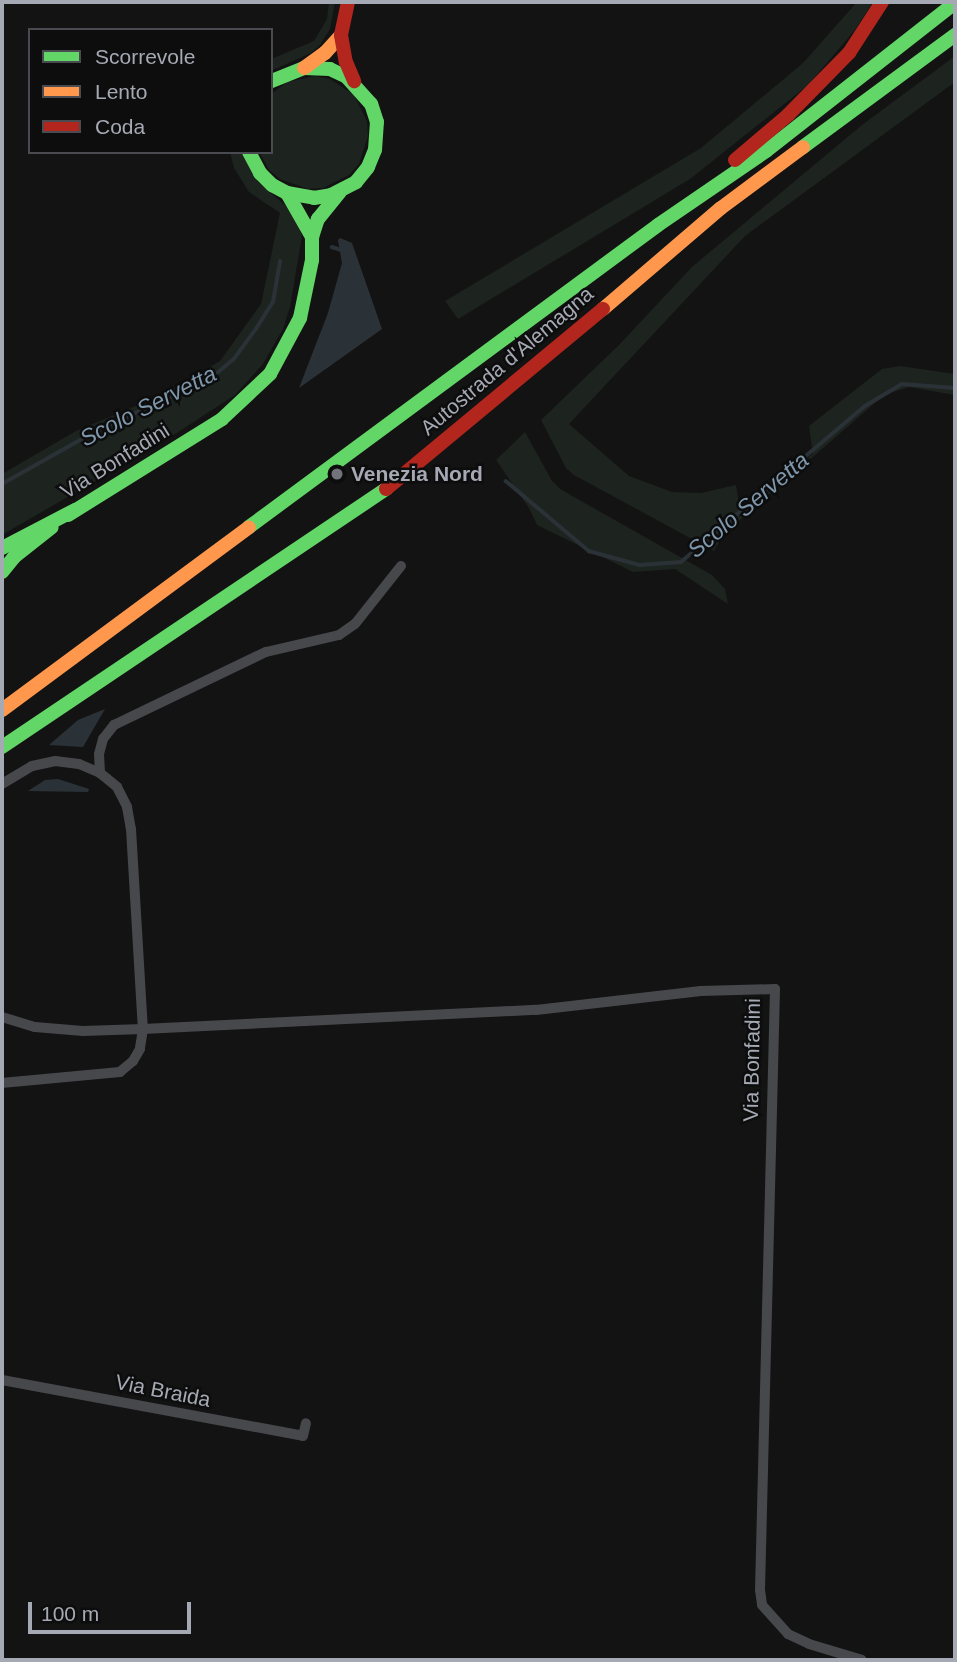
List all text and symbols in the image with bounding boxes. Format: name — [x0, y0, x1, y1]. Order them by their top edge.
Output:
legend — [28, 28, 273, 154]
text: Scorrevole — [95, 45, 195, 68]
text: Lento — [95, 80, 148, 103]
text: Coda — [95, 115, 145, 138]
street label: Autostrada d'Alemagna — [416, 281, 598, 441]
water label: Scolo Servetta — [75, 360, 221, 452]
street label: Via Bonfadini — [56, 418, 174, 504]
water label: Scolo Servetta — [682, 446, 814, 564]
place label: Venezia Nord — [351, 461, 483, 487]
marker: Venezia Nord — [329, 466, 345, 482]
street label: Via Bonfadini — [738, 998, 766, 1122]
street label: Via Braida — [113, 1369, 213, 1413]
scale bar — [32, 1588, 194, 1632]
text: 100 m — [41, 1602, 99, 1625]

